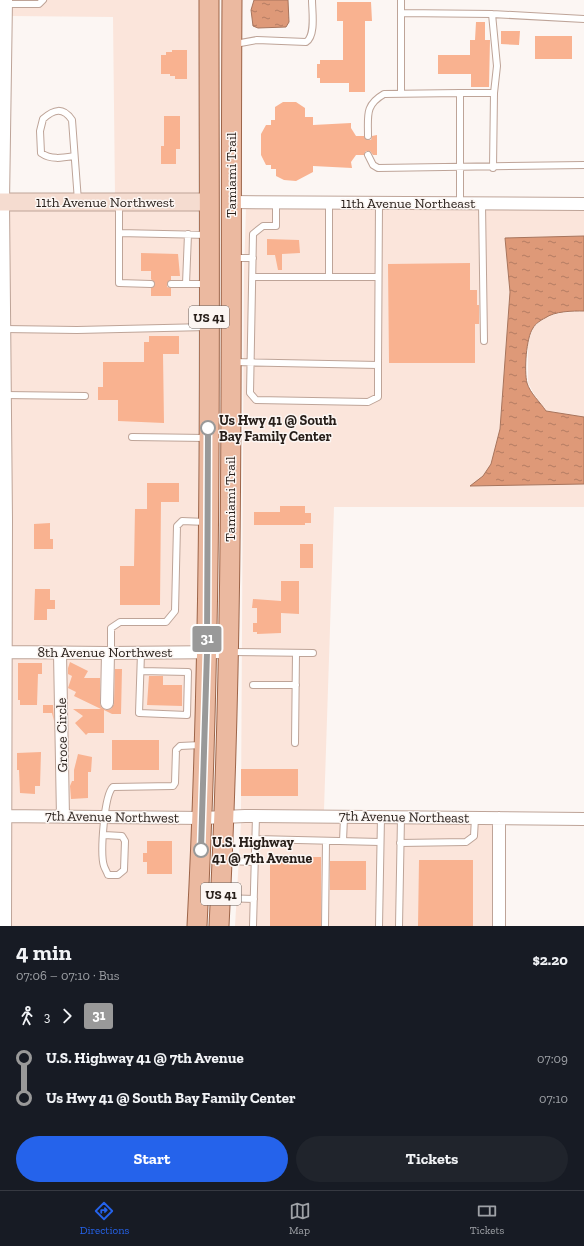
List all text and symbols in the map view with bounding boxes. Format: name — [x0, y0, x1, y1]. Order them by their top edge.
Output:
street label: Tamiami Trail — [223, 132, 240, 218]
street label: 11th Avenue Northwest — [36, 194, 175, 211]
street label: 11th Avenue Northeast — [341, 195, 476, 212]
road number: US 41 — [189, 306, 229, 328]
place label: Us Hwy 41 @ South Bay Family Center — [219, 412, 337, 445]
marker: Us Hwy 41 @ South Bay Family Center — [200, 420, 216, 436]
street label: Tamiami Trail — [222, 456, 239, 542]
line badge: 31 — [189, 626, 225, 652]
text: 31 — [200, 630, 214, 647]
street label: 8th Avenue Northwest — [37, 644, 173, 661]
street label: Groce Circle — [53, 697, 71, 772]
street label: 7th Avenue Northwest — [45, 807, 180, 827]
street label: 7th Avenue Northeast — [339, 807, 470, 827]
place label: U.S. Highway 41 @ 7th Avenue — [212, 834, 313, 867]
marker: U.S. Highway 41 @ 7th Avenue — [193, 842, 209, 858]
road number: US 41 — [201, 883, 241, 905]
text: 4 min — [16, 939, 72, 966]
text: $2.20 — [532, 951, 568, 969]
text: 07:06 – 07:10 · Bus — [16, 968, 120, 983]
icon: walk — [16, 1005, 38, 1027]
icon: forward — [56, 1005, 78, 1027]
text: 31 — [92, 1007, 105, 1024]
text: 3 — [44, 1009, 50, 1024]
text: U.S. Highway 41 @ 7th Avenue — [46, 1049, 244, 1067]
text: 07:09 — [537, 1051, 568, 1066]
text: Us Hwy 41 @ South Bay Family Center — [46, 1089, 296, 1107]
text: 07:10 — [539, 1091, 568, 1106]
button: Start — [16, 1136, 288, 1182]
button: Tickets — [296, 1136, 568, 1182]
tab: Directions — [80, 1200, 129, 1237]
tab: Map — [289, 1200, 311, 1237]
tab: Tickets — [470, 1200, 504, 1237]

